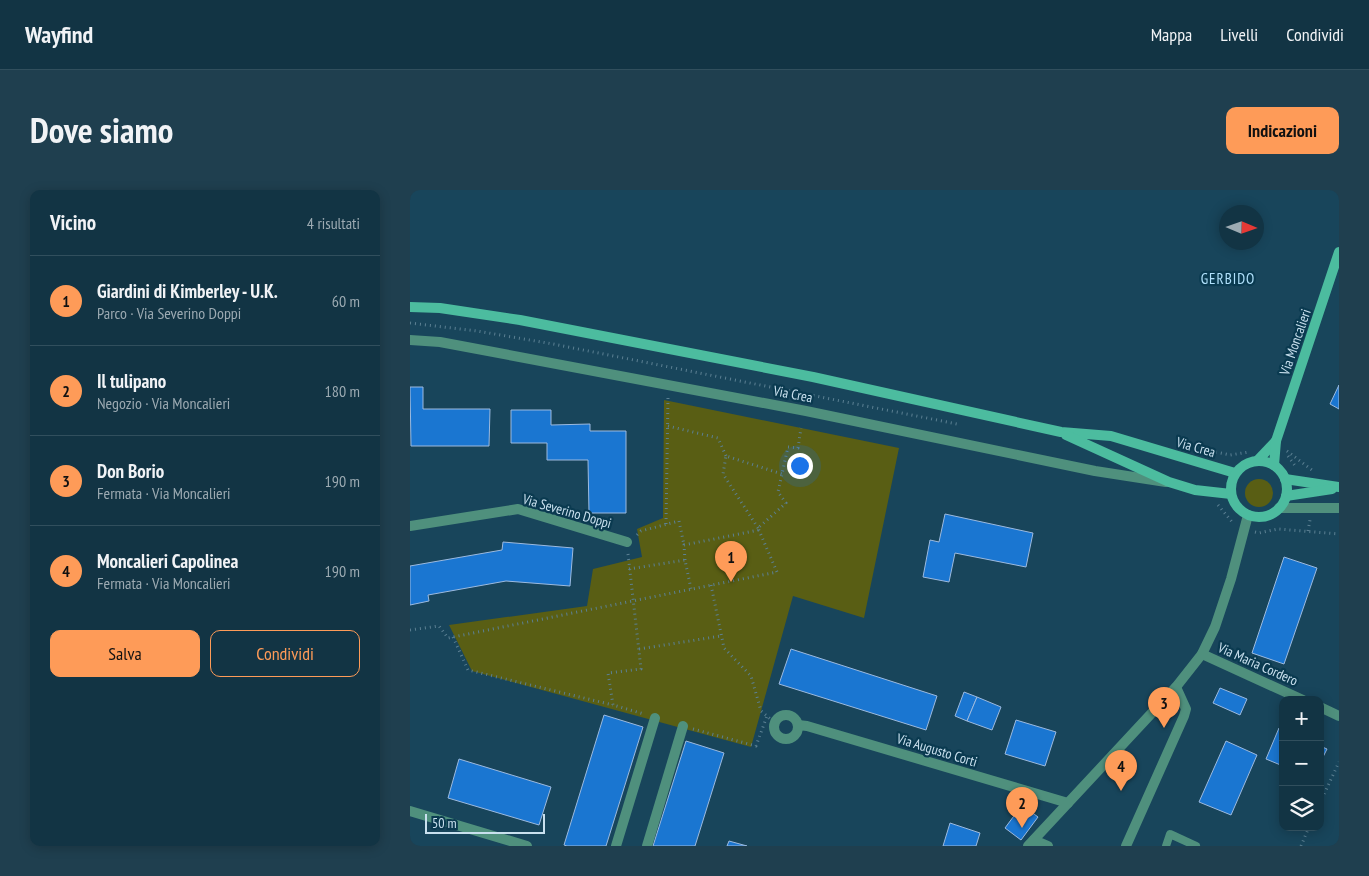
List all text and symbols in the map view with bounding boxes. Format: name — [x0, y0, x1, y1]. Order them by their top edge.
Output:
text: Wayfind — [25, 19, 93, 50]
text: Mappa — [1151, 23, 1192, 46]
text: Livelli — [1220, 23, 1258, 46]
text: Condividi — [1286, 23, 1344, 46]
text: Dove siamo — [30, 107, 173, 153]
button: Indicazioni — [1226, 107, 1339, 154]
north arrow — [1219, 205, 1264, 250]
text: Vicino — [50, 209, 96, 236]
text: 4 risultati — [307, 213, 360, 233]
district label: GERBIDO — [1201, 269, 1255, 288]
text: Giardini di Kimberley - U.K. — [97, 279, 278, 303]
text: 1 — [62, 291, 70, 311]
text: 60 m — [332, 291, 360, 311]
text: Parco · Via Severino Doppi — [97, 303, 241, 323]
street label: Via Moncalieri — [1275, 307, 1315, 378]
text: Il tulipano — [97, 369, 166, 393]
text: 2 — [62, 381, 70, 401]
text: 180 m — [325, 381, 360, 401]
street label: Via Crea — [771, 381, 814, 407]
text: Negozio · Via Moncalieri — [97, 393, 230, 413]
street label: Via Crea — [1174, 433, 1217, 461]
your location — [787, 453, 813, 479]
text: Don Borio — [97, 459, 164, 483]
text: 3 — [62, 471, 70, 491]
text: 190 m — [325, 471, 360, 491]
text: Fermata · Via Moncalieri — [97, 483, 231, 503]
street label: Via Severino Doppi — [520, 489, 613, 532]
pin: 1 — [715, 541, 747, 582]
text: Moncalieri Capolinea — [97, 549, 238, 573]
text: 4 — [62, 561, 70, 581]
text: 190 m — [325, 561, 360, 581]
text: Fermata · Via Moncalieri — [97, 573, 231, 593]
button: Salva — [50, 630, 200, 677]
button: Condividi — [210, 630, 360, 677]
street label: Via Maria Cordero — [1214, 638, 1301, 690]
pin: 3 — [1148, 687, 1180, 728]
map controls — [1279, 696, 1324, 831]
button: + — [1279, 696, 1324, 741]
street label: Via Augusto Corti — [894, 729, 979, 771]
button: − — [1279, 741, 1324, 786]
pin: 4 — [1105, 750, 1137, 791]
button: layers — [1279, 786, 1324, 831]
pin: 2 — [1006, 787, 1038, 828]
scale bar — [425, 811, 545, 834]
text: 50 m — [432, 814, 457, 832]

